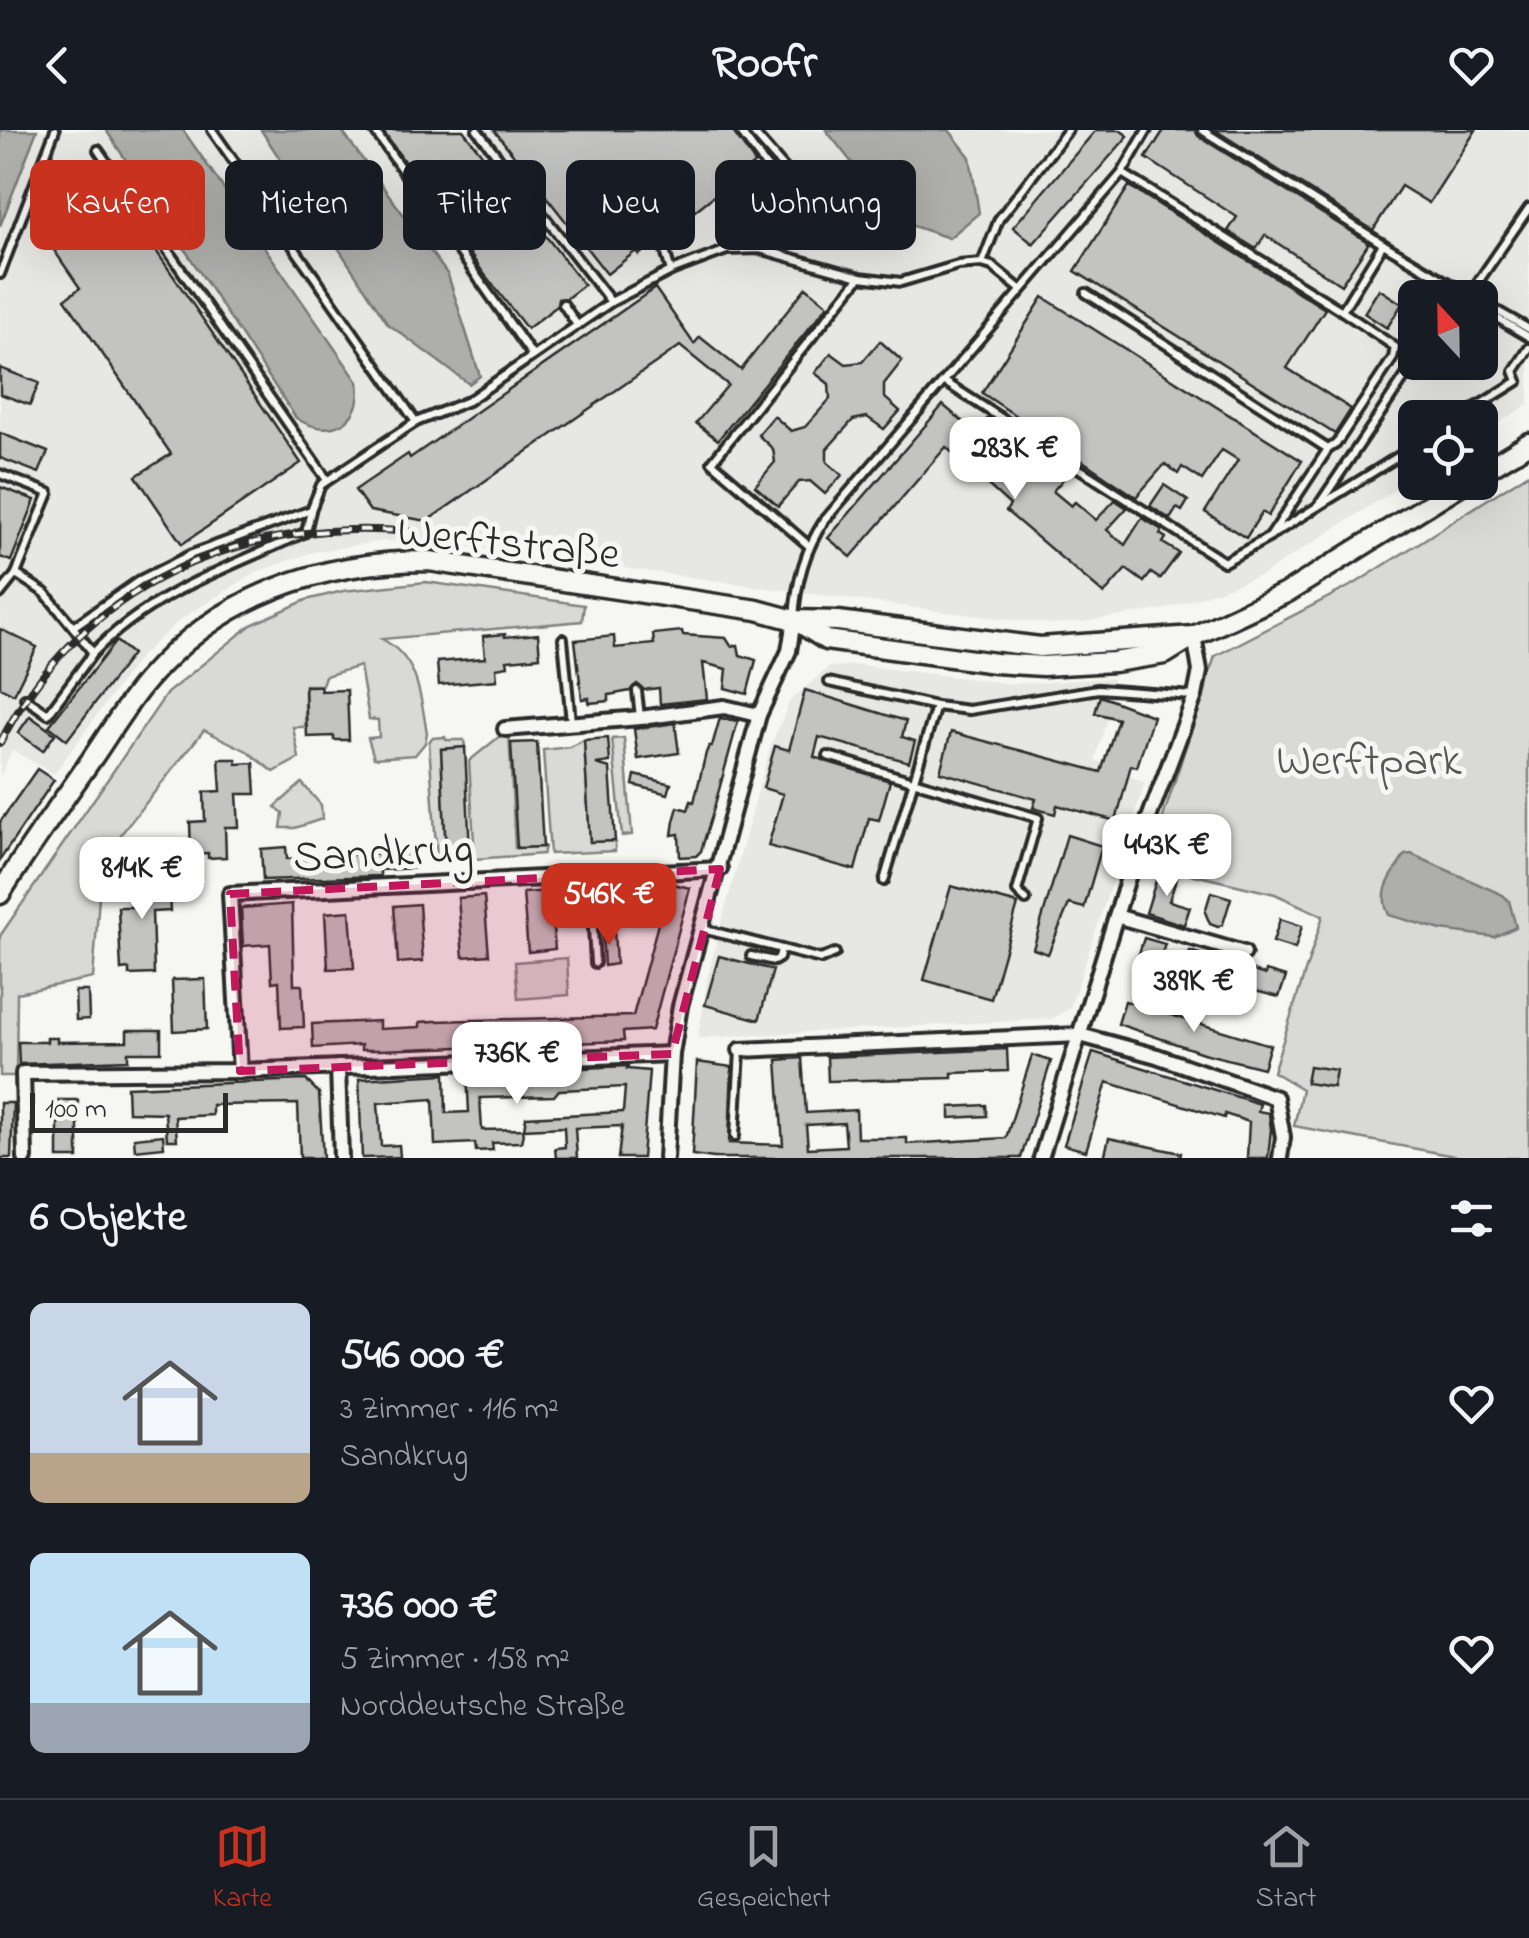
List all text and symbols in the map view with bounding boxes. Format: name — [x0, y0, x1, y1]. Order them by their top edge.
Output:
text: Roofr — [712, 32, 817, 98]
icon: back — [30, 38, 85, 93]
icon: heart — [1444, 38, 1499, 93]
chip: Kaufen — [30, 160, 205, 250]
chip: Mieten — [225, 160, 383, 250]
chip: Filter — [403, 160, 546, 250]
chip: Neu — [566, 160, 695, 250]
chip: Wohnung — [715, 160, 916, 250]
north arrow — [1398, 280, 1498, 380]
map controls — [1398, 280, 1498, 500]
button: locate — [1398, 400, 1498, 500]
pin: 283K € — [934, 417, 1096, 502]
text: 283K € — [972, 426, 1058, 473]
street label: Werftstraße — [394, 500, 624, 590]
park label: Werftpark — [1276, 730, 1462, 796]
pin: 443K € — [1086, 814, 1248, 899]
street label: Sandkrug — [292, 817, 475, 894]
text: 443K € — [1124, 823, 1210, 870]
pin: 814K € — [61, 837, 223, 922]
text: 814K € — [101, 846, 183, 893]
pin: 546K € — [528, 863, 690, 948]
text: 546K € — [563, 872, 655, 919]
pin: 389K € — [1113, 950, 1275, 1035]
text: 389K € — [1154, 959, 1234, 1006]
pin: 736K € — [436, 1022, 598, 1107]
text: 736K € — [474, 1031, 560, 1078]
scale bar — [30, 1088, 228, 1133]
text: 100 m — [45, 1090, 107, 1131]
text: 6 Objekte — [30, 1188, 186, 1249]
icon: filters — [1444, 1191, 1499, 1246]
text: 546 000 € — [340, 1326, 505, 1387]
icon: home — [110, 1343, 230, 1463]
icon: heart — [1444, 1376, 1499, 1431]
text: 3 Zimmer · 116 m² — [340, 1387, 559, 1434]
text: Sandkrug — [340, 1434, 468, 1481]
text: 736 000 € — [340, 1576, 498, 1637]
icon: home — [110, 1593, 230, 1713]
icon: heart — [1444, 1626, 1499, 1681]
text: 5 Zimmer · 158 m² — [340, 1637, 570, 1684]
text: Norddeutsche Straße — [340, 1684, 625, 1731]
tab: Karte — [213, 1819, 272, 1920]
tab: Gespeichert — [697, 1819, 831, 1920]
tab: Start — [1256, 1819, 1316, 1920]

